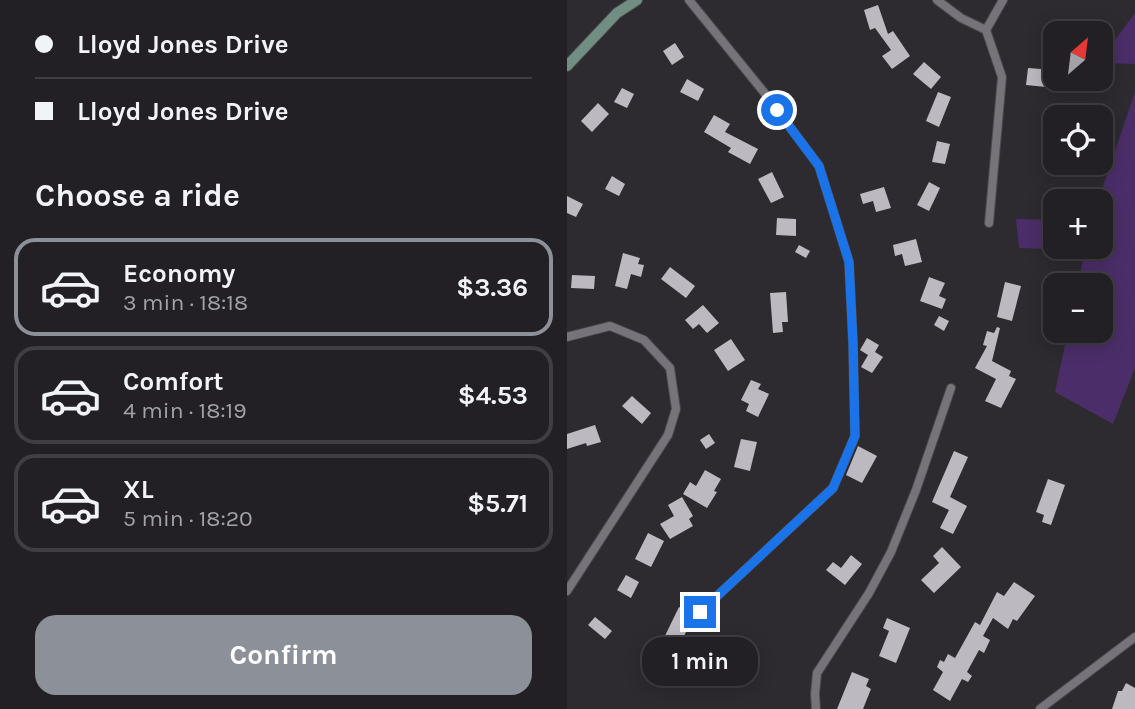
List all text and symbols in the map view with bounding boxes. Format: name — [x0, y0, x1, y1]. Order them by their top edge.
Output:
north arrow — [1043, 21, 1113, 91]
map controls — [1043, 21, 1113, 343]
text: Lloyd Jones Drive — [77, 29, 288, 60]
route start — [761, 94, 793, 126]
text: Lloyd Jones Drive — [77, 96, 288, 127]
button: locate — [1043, 105, 1113, 175]
text: Choose a ride — [35, 177, 240, 214]
button: + — [1043, 189, 1113, 259]
icon: car — [39, 256, 102, 319]
text: Economy — [123, 258, 235, 289]
text: $3.36 — [456, 272, 528, 303]
button: − — [1043, 273, 1113, 343]
text: 3 min · 18:18 — [123, 289, 248, 316]
icon: car — [39, 364, 102, 427]
text: Comfort — [123, 366, 224, 397]
text: $4.53 — [458, 380, 528, 411]
text: 4 min · 18:19 — [123, 397, 247, 424]
icon: car — [39, 472, 102, 535]
text: XL — [123, 474, 154, 505]
text: $5.71 — [467, 488, 528, 519]
text: 5 min · 18:20 — [123, 505, 253, 532]
route end — [684, 596, 716, 628]
button: Confirm — [35, 615, 532, 695]
callout: 1 min — [642, 636, 758, 686]
text: 1 min — [671, 648, 729, 675]

